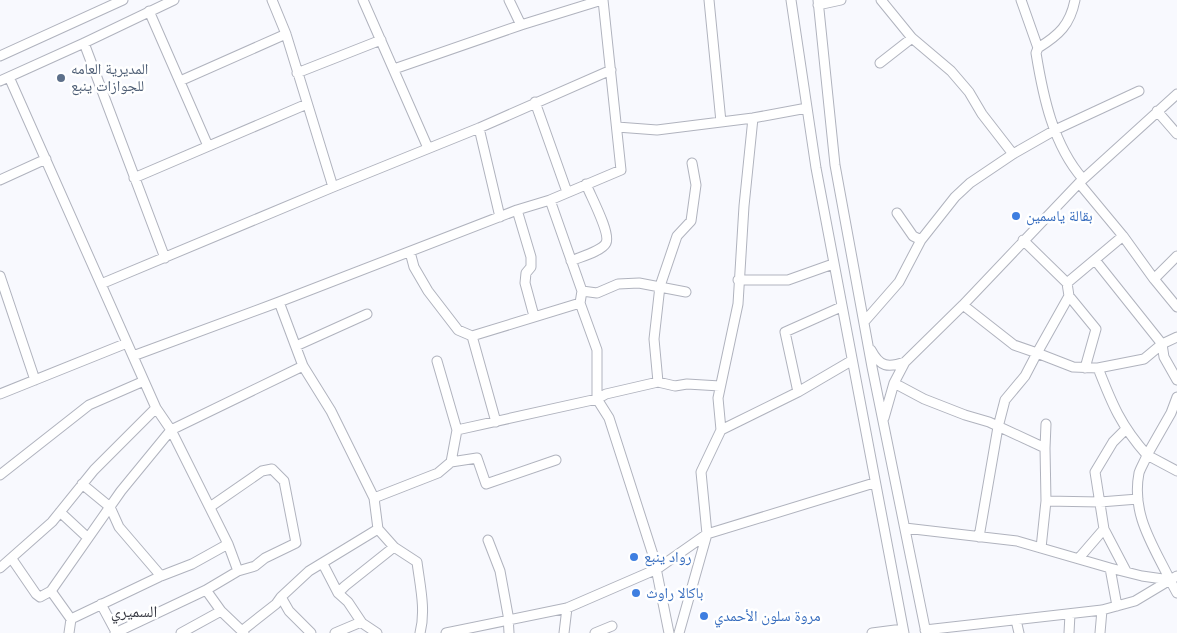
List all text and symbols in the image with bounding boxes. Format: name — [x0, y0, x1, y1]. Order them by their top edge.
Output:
place label: المديرية العامه للجوازات ينبع — [71, 60, 148, 96]
marker: المديرية العامه للجوازات ينبع — [55, 72, 67, 84]
place label: بقالة ياسمين — [1026, 207, 1093, 226]
marker: بقالة ياسمين — [1010, 210, 1022, 222]
place label: رواد ينبع — [644, 548, 692, 567]
marker: رواد ينبع — [628, 551, 640, 563]
place label: باكالا راوث — [646, 584, 704, 602]
marker: باكالا راوث — [630, 587, 642, 599]
district label: السميري — [111, 602, 157, 624]
place label: مروة سلون الأحمدي — [714, 607, 821, 628]
marker: مروة سلون الأحمدي — [698, 610, 710, 622]

